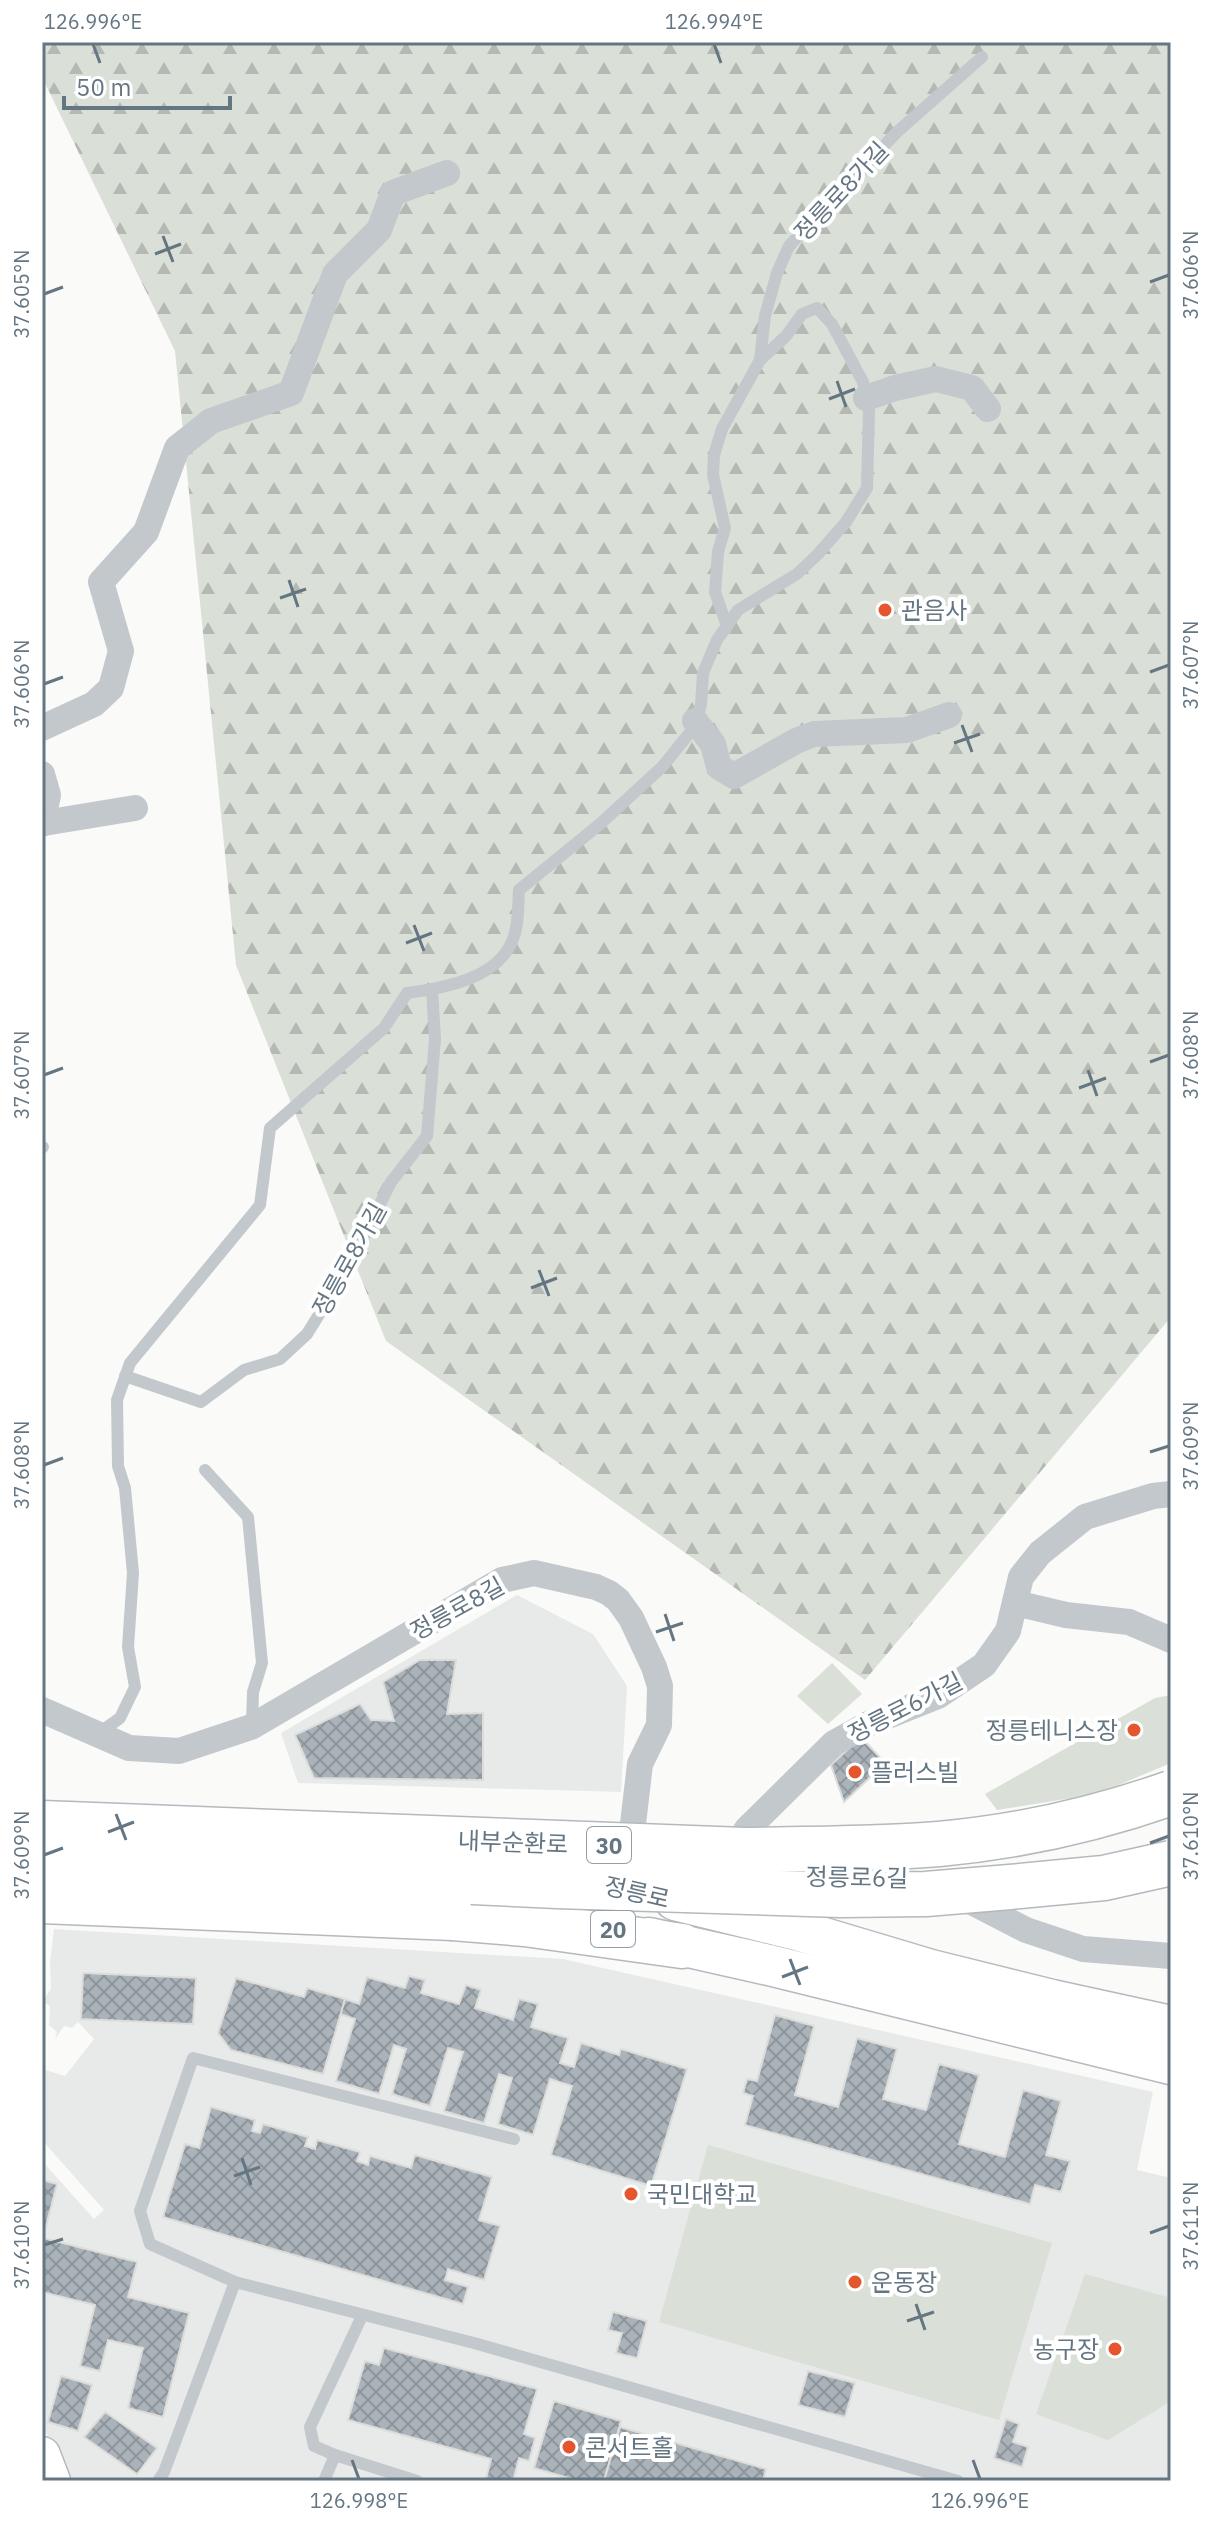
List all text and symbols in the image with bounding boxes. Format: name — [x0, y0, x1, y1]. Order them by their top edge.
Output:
text: 126.996°E — [44, 8, 142, 35]
text: 126.994°E — [665, 8, 763, 35]
scale bar — [64, 60, 230, 110]
text: 50 m — [76, 71, 131, 103]
street label: 정릉로8가길 — [787, 134, 895, 248]
text: 37.606°N — [1177, 231, 1204, 319]
text: 37.605°N — [8, 250, 35, 338]
place label: 관음사 — [901, 594, 967, 626]
marker: 관음사 — [876, 601, 894, 619]
text: 37.607°N — [1177, 621, 1204, 709]
text: 37.606°N — [8, 640, 35, 728]
text: 37.608°N — [1177, 1011, 1204, 1099]
text: 37.607°N — [8, 1031, 35, 1119]
street label: 정릉로8가길 — [305, 1197, 393, 1321]
text: 37.609°N — [1177, 1402, 1204, 1490]
text: 37.608°N — [8, 1421, 35, 1509]
street label: 정릉로8길 — [404, 1569, 510, 1647]
street label: 정릉로6가길 — [842, 1664, 968, 1750]
place label: 정릉테니스장 — [986, 1714, 1118, 1746]
marker: 정릉테니스장 — [1125, 1721, 1143, 1739]
place label: 플러스빌 — [871, 1756, 959, 1788]
marker: 플러스빌 — [846, 1763, 864, 1781]
text: 37.610°N — [1177, 1792, 1204, 1880]
text: 37.609°N — [8, 1811, 35, 1899]
street label: 내부순환로 — [457, 1824, 569, 1860]
road number: 30 — [587, 1827, 631, 1863]
street label: 정릉로6길 — [805, 1860, 909, 1894]
street label: 정릉로 — [601, 1869, 673, 1915]
road number: 20 — [591, 1911, 635, 1947]
place label: 국민대학교 — [647, 2178, 757, 2210]
text: 37.611°N — [1177, 2182, 1204, 2270]
marker: 국민대학교 — [622, 2185, 640, 2203]
text: 37.610°N — [8, 2201, 35, 2289]
place label: 운동장 — [871, 2266, 937, 2298]
marker: 운동장 — [846, 2273, 864, 2291]
place label: 농구장 — [1033, 2333, 1099, 2365]
marker: 농구장 — [1106, 2340, 1124, 2358]
place label: 콘서트홀 — [585, 2431, 673, 2463]
marker: 콘서트홀 — [560, 2438, 578, 2456]
text: 126.998°E — [310, 2487, 408, 2514]
text: 126.996°E — [931, 2487, 1029, 2514]

